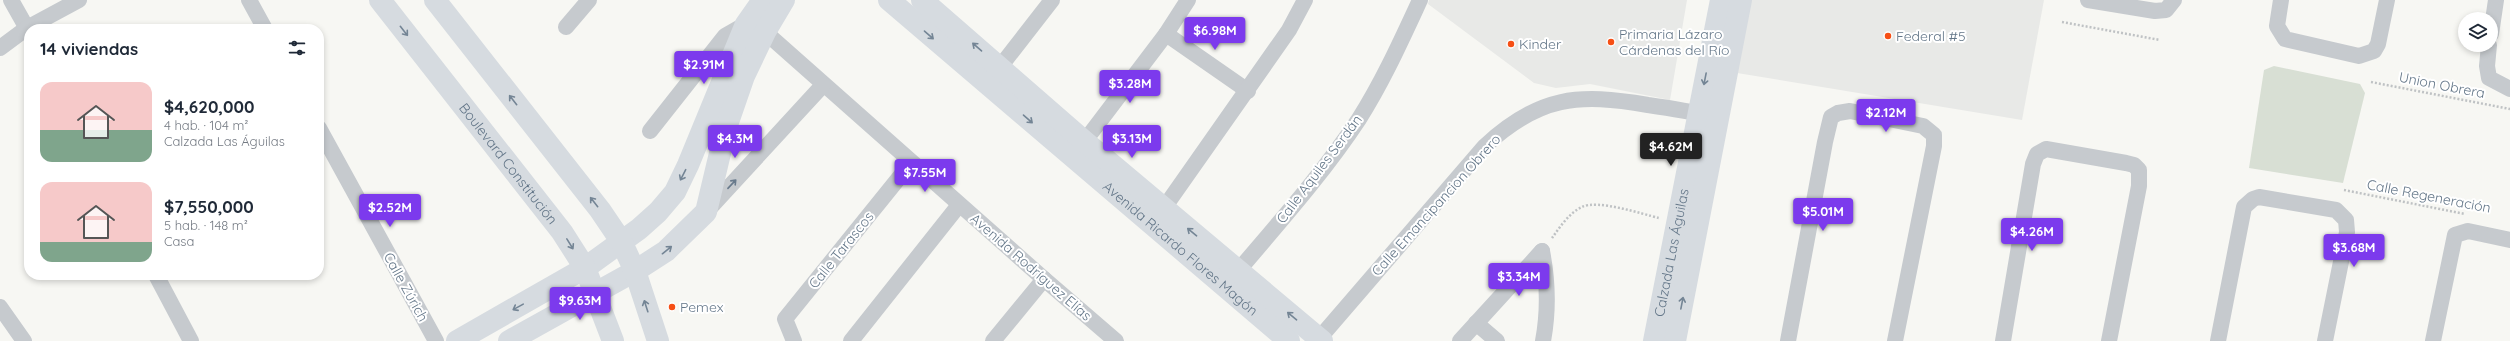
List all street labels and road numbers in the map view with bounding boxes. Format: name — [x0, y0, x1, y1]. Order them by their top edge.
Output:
street label: Union Obrera — [2397, 68, 2487, 102]
street label: Boulevard Constitución — [455, 99, 562, 228]
street label: Calle Aquiles Serdán — [1272, 111, 1366, 227]
street label: Calle Emancipancion Obrero — [1368, 130, 1504, 280]
street label: Calle Regeneración — [2366, 175, 2492, 217]
street label: Avenida Ricardo Flores Magón — [1099, 177, 1262, 320]
street label: Calzada Las Águilas — [1650, 187, 1693, 318]
street label: Calle Tarascos — [805, 208, 877, 292]
street label: Avenida Rodríguez Elías — [967, 209, 1095, 325]
street label: Calle Zúrich — [380, 249, 432, 325]

